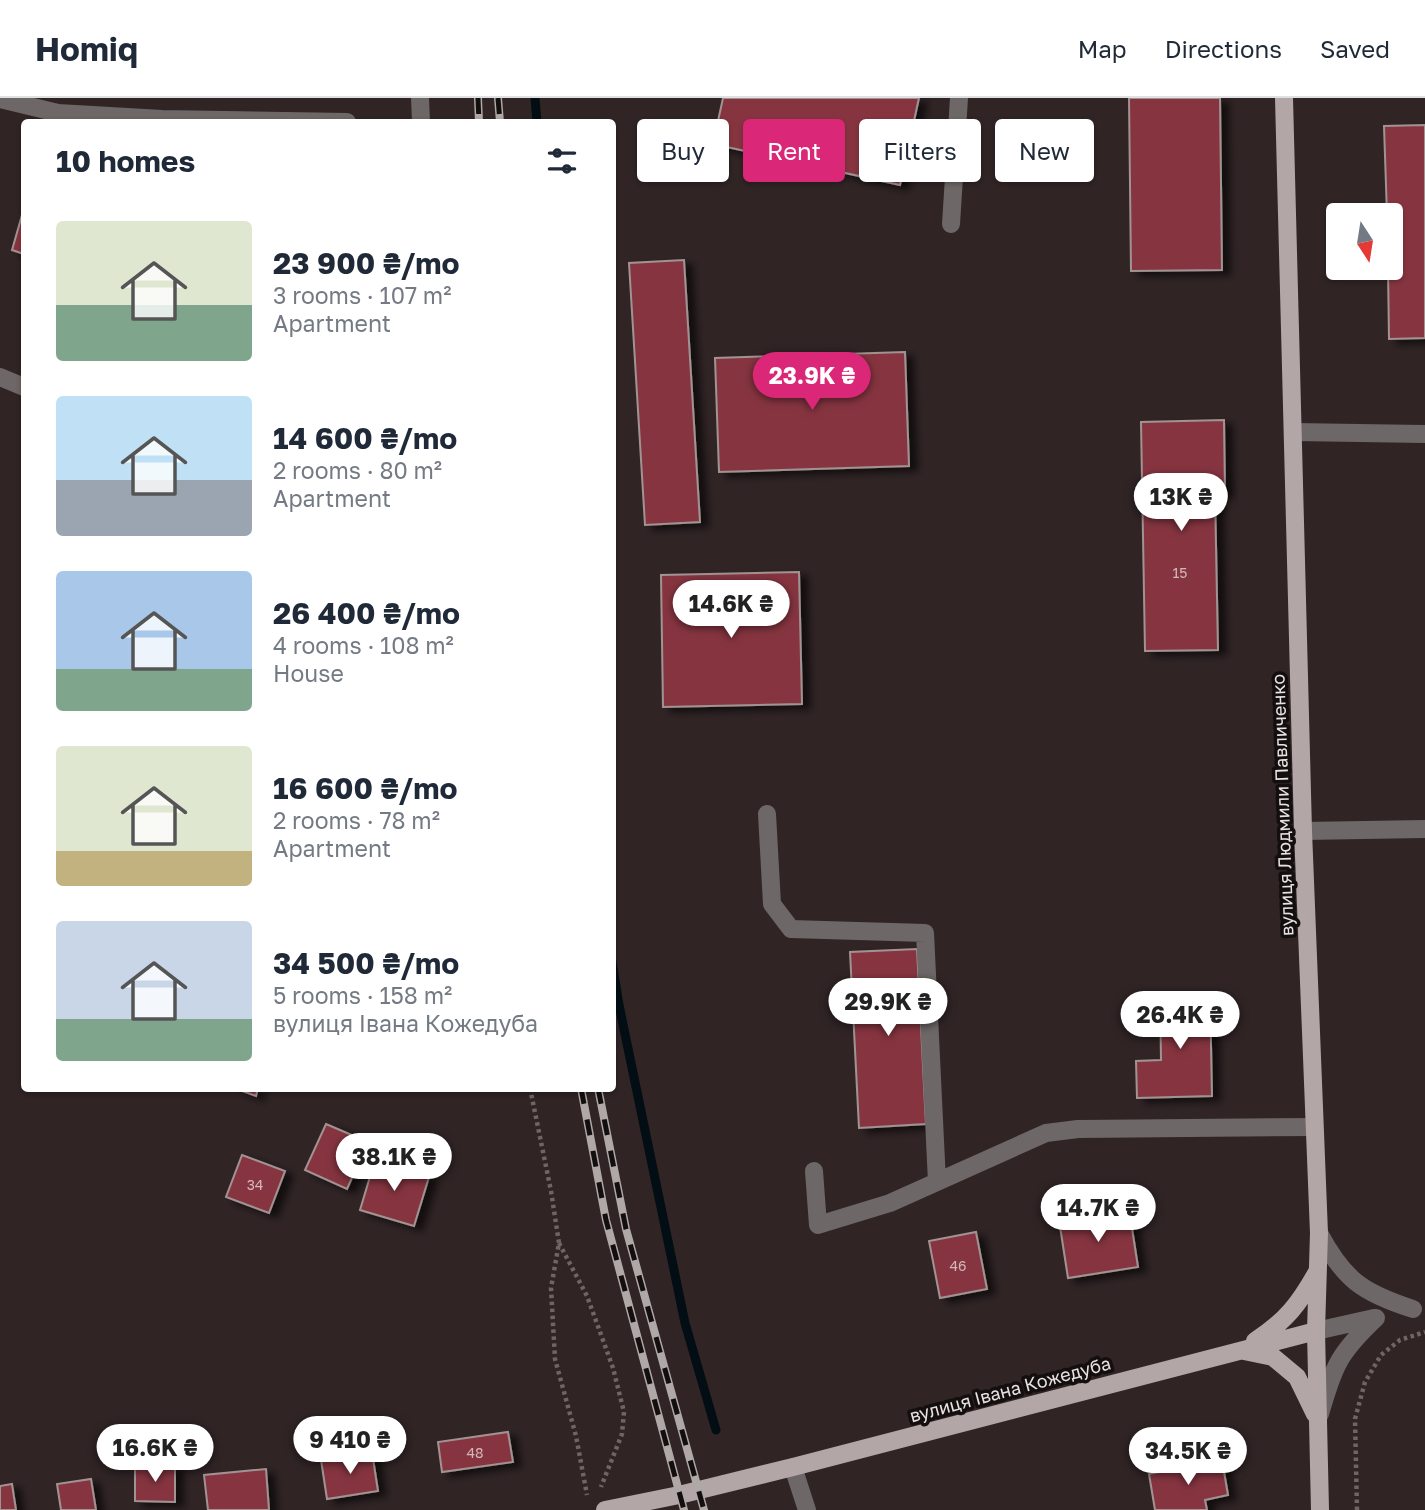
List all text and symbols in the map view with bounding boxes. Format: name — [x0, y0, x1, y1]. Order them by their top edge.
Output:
text: Homiq — [35, 29, 138, 68]
text: Map — [1078, 34, 1127, 63]
text: Directions — [1165, 34, 1282, 63]
text: Saved — [1320, 34, 1390, 63]
chip: Buy — [637, 119, 729, 182]
chip: Rent — [743, 119, 845, 182]
chip: Filters — [859, 119, 981, 182]
chip: New — [995, 119, 1094, 182]
icon: filters — [543, 142, 581, 180]
text: 10 homes — [56, 143, 195, 179]
north arrow — [1326, 203, 1404, 280]
map controls — [1326, 203, 1403, 280]
text: 23 900 ₴/mo — [273, 245, 460, 281]
icon: home — [112, 249, 196, 333]
text: 3 rooms · 107 m² — [273, 281, 451, 309]
text: Apartment — [273, 309, 391, 337]
pin: 23.9K ₴ — [747, 352, 877, 412]
text: 23.9K ₴ — [769, 361, 855, 389]
text: 14 600 ₴/mo — [273, 420, 457, 456]
icon: home — [112, 424, 196, 508]
text: 2 rooms · 80 m² — [273, 456, 442, 484]
pin: 13K ₴ — [1132, 474, 1230, 533]
text: 13K ₴ — [1150, 482, 1212, 510]
text: Apartment — [273, 484, 391, 512]
house number: 15 — [1173, 564, 1187, 581]
pin: 14.6K ₴ — [666, 580, 796, 640]
text: 14.6K ₴ — [689, 589, 773, 617]
text: 26 400 ₴/mo — [273, 595, 460, 631]
icon: home — [112, 599, 196, 683]
text: 4 rooms · 108 m² — [273, 631, 454, 659]
text: House — [273, 659, 344, 687]
street label: вулиця Людмили Павличенко — [1266, 674, 1298, 936]
text: 16 600 ₴/mo — [273, 770, 458, 806]
icon: home — [112, 774, 196, 858]
text: 2 rooms · 78 m² — [273, 806, 440, 834]
text: Apartment — [273, 834, 391, 862]
text: 34 500 ₴/mo — [273, 945, 459, 981]
icon: home — [112, 949, 196, 1033]
pin: 29.9K ₴ — [823, 978, 953, 1038]
text: 5 rooms · 158 m² — [273, 981, 452, 1009]
text: 29.9K ₴ — [844, 987, 932, 1015]
pin: 26.4K ₴ — [1115, 992, 1245, 1051]
text: 26.4K ₴ — [1137, 1000, 1223, 1028]
text: вулиця Івана Кожедуба — [273, 1009, 538, 1037]
pin: 38.1K ₴ — [329, 1134, 459, 1193]
text: 38.1K ₴ — [352, 1142, 436, 1170]
house number: 34 — [247, 1176, 263, 1193]
pin: 14.7K ₴ — [1033, 1184, 1163, 1244]
text: 14.7K ₴ — [1057, 1193, 1139, 1221]
house number: 46 — [949, 1257, 967, 1274]
street label: вулиця Івана Кожедуба — [907, 1352, 1113, 1426]
pin: 9 410 ₴ — [285, 1416, 415, 1476]
pin: 16.6K ₴ — [90, 1424, 220, 1484]
text: 9 410 ₴ — [309, 1425, 391, 1453]
pin: 34.5K ₴ — [1123, 1428, 1253, 1487]
text: 16.6K ₴ — [113, 1433, 197, 1461]
text: 34.5K ₴ — [1145, 1436, 1231, 1464]
house number: 48 — [466, 1444, 484, 1461]

